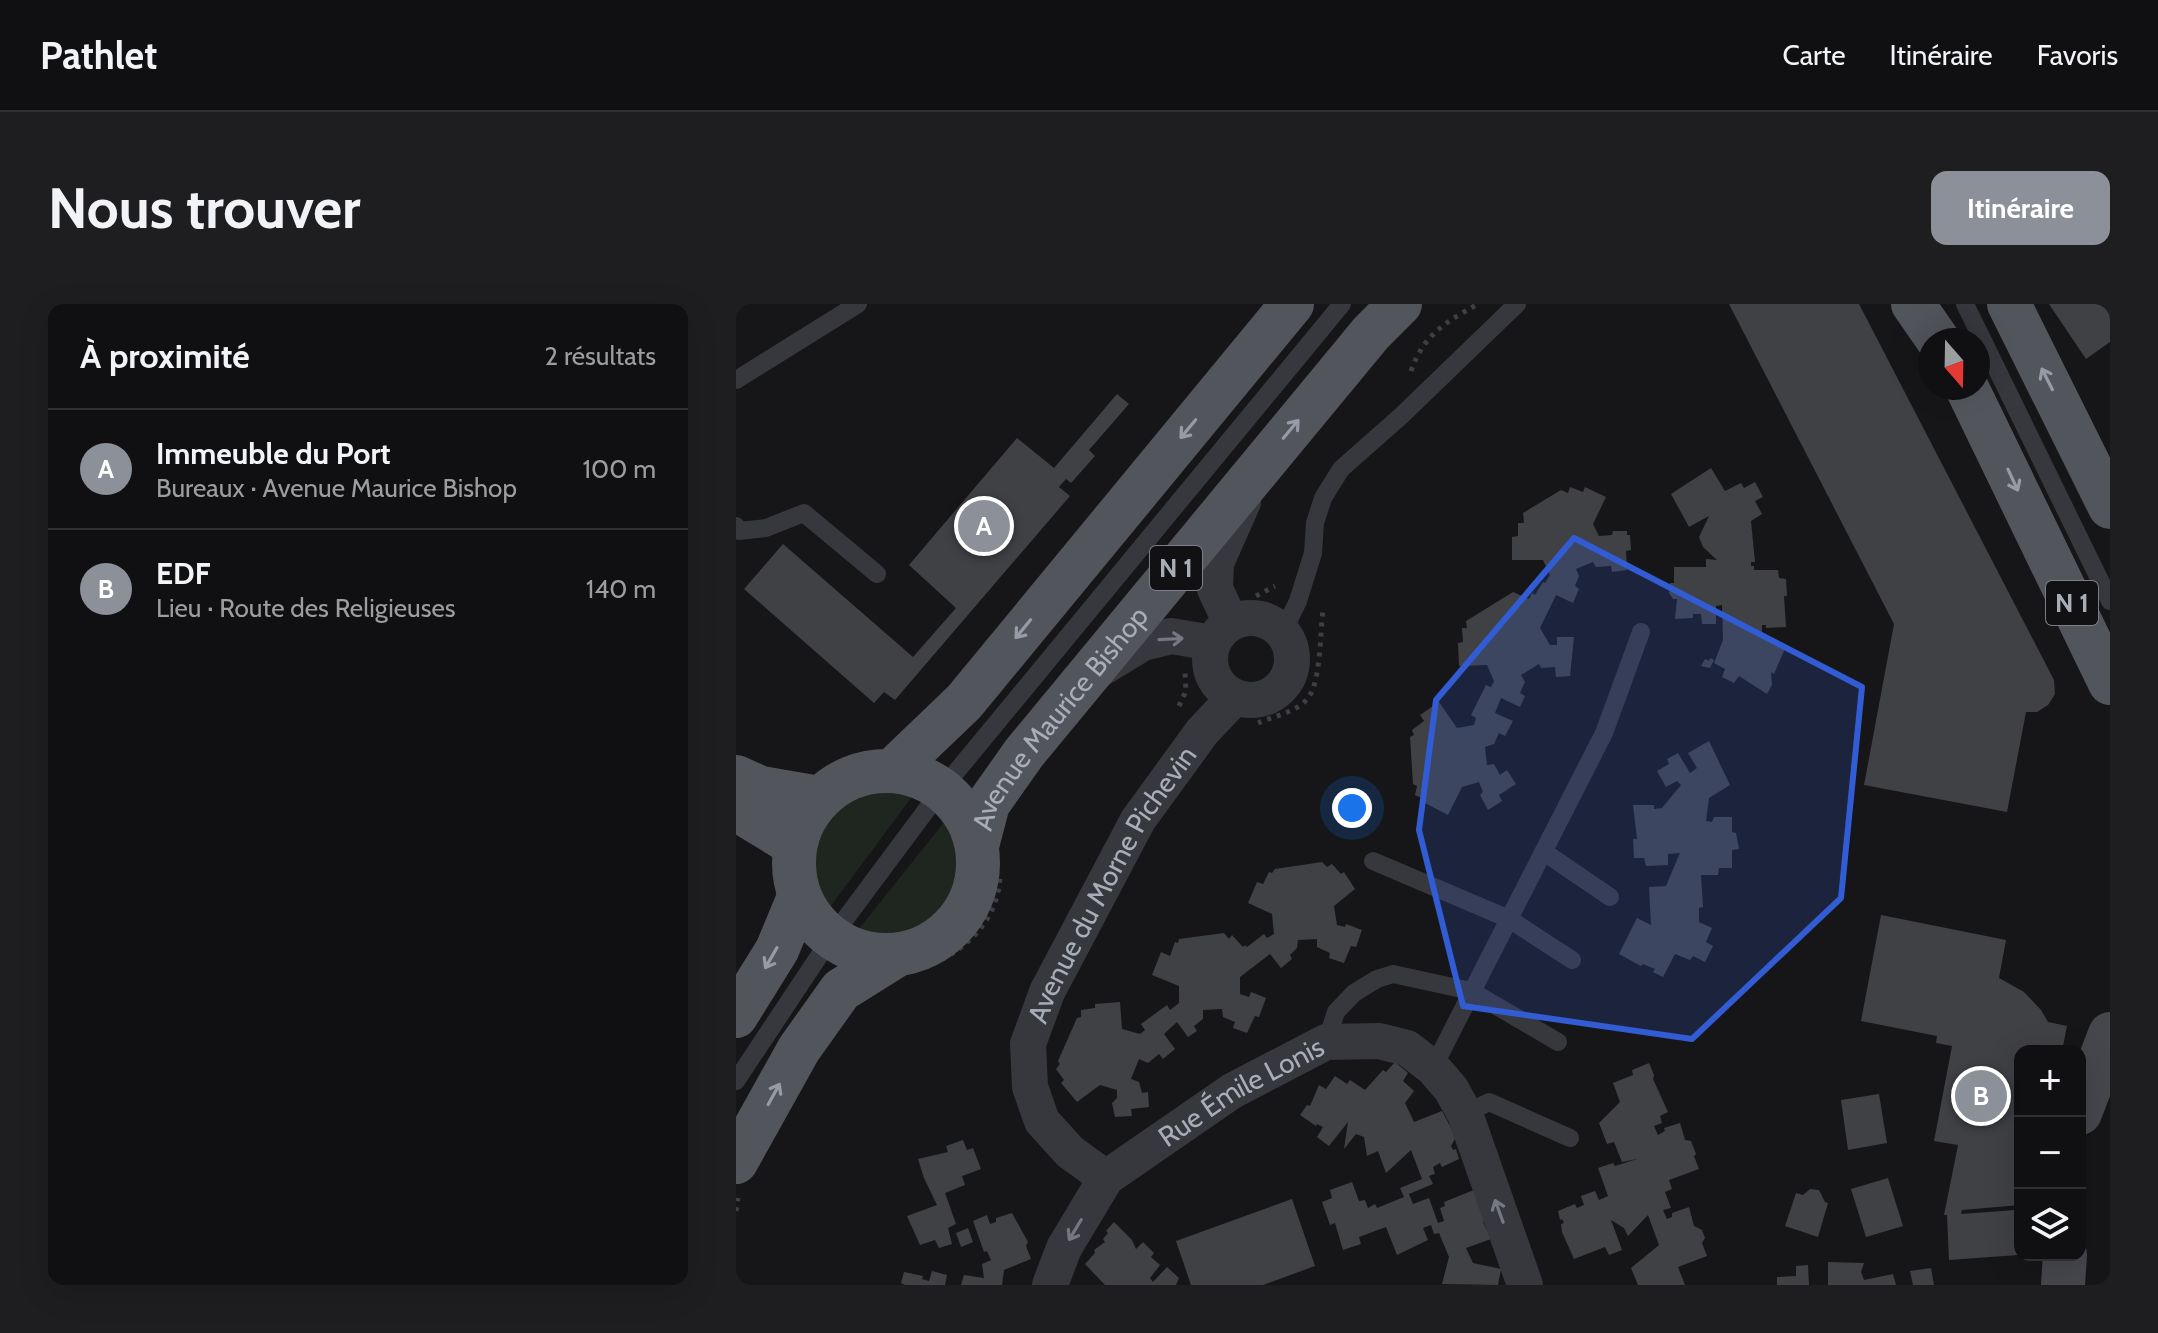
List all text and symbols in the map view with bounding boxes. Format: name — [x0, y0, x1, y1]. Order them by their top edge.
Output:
text: Pathlet — [40, 32, 157, 79]
text: Carte — [1782, 38, 1846, 72]
text: Itinéraire — [1890, 38, 1993, 72]
text: Favoris — [2037, 38, 2118, 72]
button: Itinéraire — [1931, 171, 2110, 245]
text: Nous trouver — [48, 174, 361, 242]
north arrow — [1918, 328, 1990, 400]
text: À proximité — [80, 335, 250, 377]
text: 2 résultats — [544, 340, 656, 372]
one-way arrow — [2039, 368, 2055, 392]
one-way arrow — [1179, 418, 1197, 438]
one-way arrow — [1282, 419, 1300, 439]
text: Immeuble du Port — [156, 435, 391, 472]
text: A — [98, 453, 114, 485]
text: 100 m — [583, 453, 656, 485]
one-way arrow — [2006, 468, 2021, 492]
text: Bureaux · Avenue Maurice Bishop — [156, 472, 517, 504]
pin: A — [958, 496, 1010, 556]
road number: N 1 — [1150, 546, 1202, 590]
text: EDF — [156, 555, 210, 592]
text: B — [98, 573, 114, 605]
text: 140 m — [586, 573, 656, 605]
road number: N 1 — [2046, 581, 2098, 625]
text: Lieu · Route des Religieuses — [156, 592, 456, 624]
street label: Avenue Maurice Bishop — [965, 599, 1155, 834]
one-way arrow — [1014, 619, 1032, 639]
one-way arrow — [1157, 631, 1183, 646]
street label: Avenue du Morne Pichevin — [1020, 739, 1203, 1028]
your location — [1332, 788, 1372, 828]
one-way arrow — [763, 946, 779, 969]
street label: Rue Émile Lonis — [1152, 1029, 1330, 1154]
map controls — [2014, 1045, 2086, 1261]
button: + — [2014, 1045, 2086, 1117]
pin: B — [1955, 1066, 2007, 1126]
one-way arrow — [766, 1083, 782, 1106]
button: − — [2014, 1117, 2086, 1189]
button: layers — [2014, 1189, 2086, 1261]
one-way arrow — [1491, 1199, 1506, 1224]
one-way arrow — [1066, 1218, 1082, 1241]

